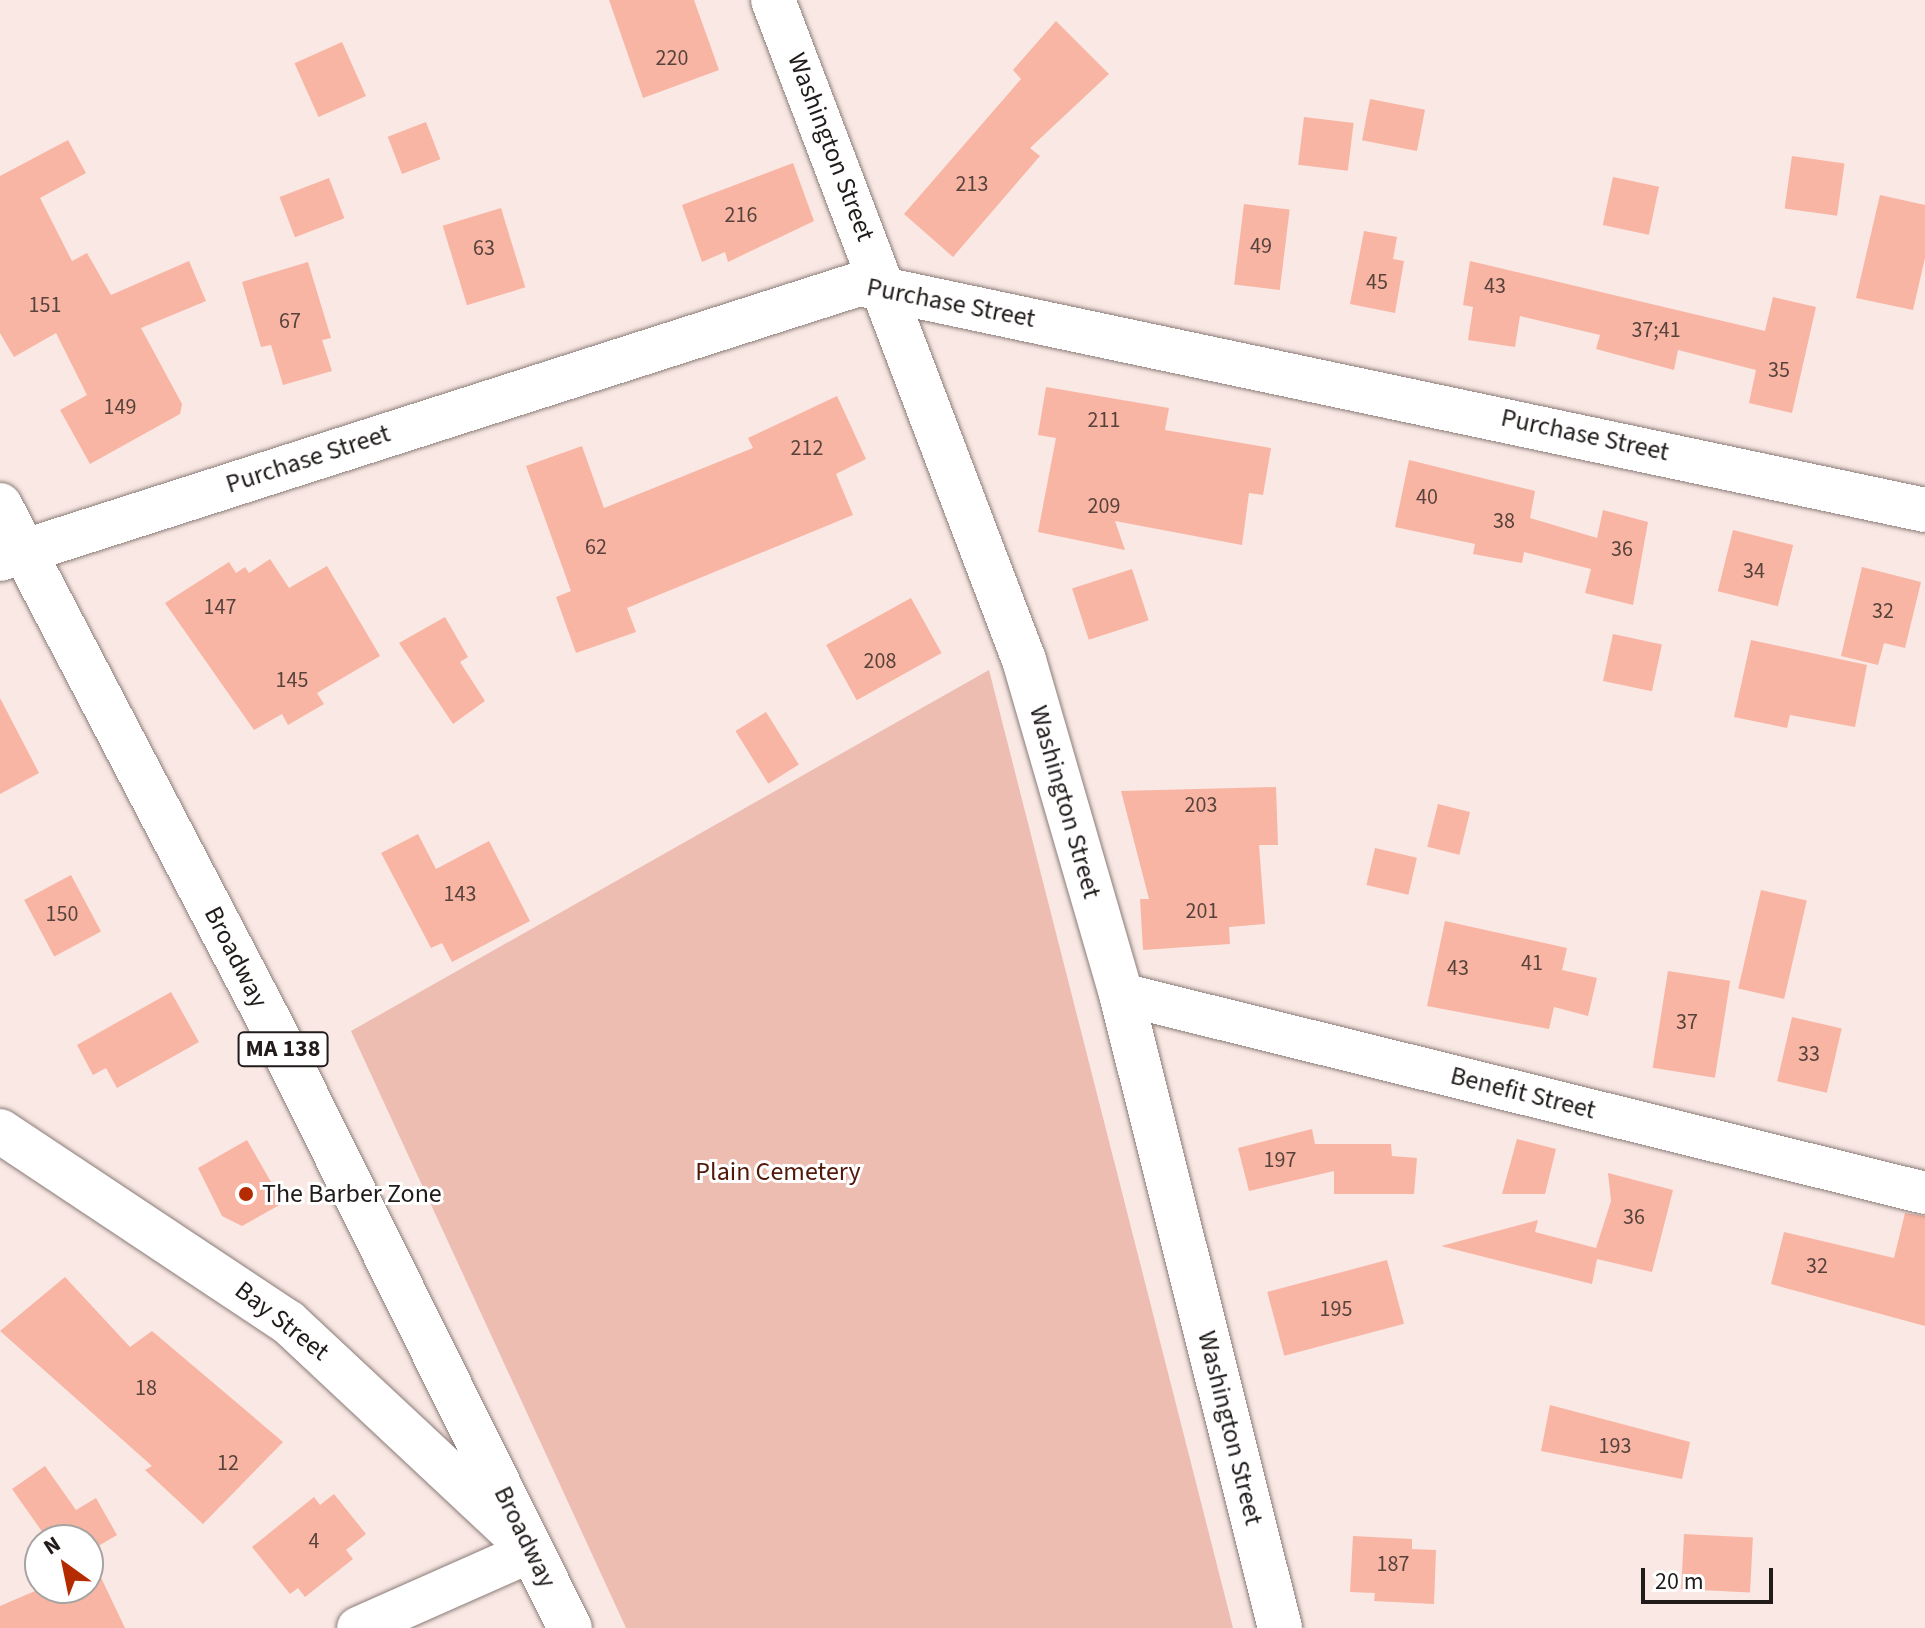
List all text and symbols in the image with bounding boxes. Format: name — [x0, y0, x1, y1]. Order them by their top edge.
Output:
house number: 220 — [656, 46, 688, 72]
street label: Washington Street — [781, 49, 881, 245]
house number: 213 — [956, 172, 988, 198]
house number: 216 — [725, 203, 757, 229]
house number: 49 — [1250, 234, 1272, 260]
house number: 63 — [473, 236, 495, 262]
house number: 45 — [1366, 270, 1388, 296]
street label: Purchase Street — [864, 271, 1038, 335]
house number: 43 — [1484, 274, 1506, 300]
house number: 151 — [29, 293, 61, 319]
house number: 67 — [279, 309, 301, 335]
house number: 37;41 — [1631, 318, 1681, 344]
house number: 35 — [1768, 358, 1790, 384]
house number: 149 — [104, 395, 136, 421]
street label: Purchase Street — [1498, 402, 1672, 468]
house number: 211 — [1088, 408, 1120, 434]
street label: Purchase Street — [222, 418, 394, 500]
house number: 212 — [791, 436, 823, 462]
house number: 40 — [1416, 485, 1438, 511]
house number: 209 — [1088, 494, 1120, 520]
house number: 38 — [1493, 509, 1515, 535]
house number: 62 — [585, 535, 607, 561]
house number: 36 — [1611, 537, 1633, 563]
house number: 34 — [1743, 559, 1765, 585]
house number: 147 — [204, 595, 236, 621]
house number: 32 — [1872, 599, 1894, 625]
house number: 208 — [864, 649, 896, 675]
house number: 145 — [276, 668, 308, 694]
street label: Washington Street — [1023, 702, 1107, 902]
house number: 203 — [1185, 793, 1217, 819]
house number: 143 — [444, 882, 476, 908]
house number: 201 — [1186, 899, 1218, 925]
street label: Broadway — [197, 901, 275, 1013]
house number: 150 — [46, 902, 78, 928]
house number: 41 — [1521, 951, 1543, 977]
house number: 43 — [1447, 956, 1469, 982]
house number: 37 — [1676, 1010, 1698, 1036]
road number: MA 138 — [237, 1029, 329, 1069]
house number: 33 — [1798, 1042, 1820, 1068]
street label: Benefit Street — [1447, 1060, 1599, 1126]
house number: 197 — [1264, 1148, 1296, 1174]
park label: Plain Cemetery — [695, 1156, 861, 1188]
place label: The Barber Zone — [262, 1178, 442, 1210]
marker: The Barber Zone — [237, 1185, 255, 1203]
house number: 36 — [1623, 1205, 1645, 1231]
house number: 32 — [1806, 1254, 1828, 1280]
street label: Bay Street — [229, 1275, 335, 1367]
house number: 195 — [1320, 1297, 1352, 1323]
street label: Washington Street — [1191, 1328, 1269, 1528]
house number: 18 — [135, 1376, 157, 1402]
house number: 193 — [1599, 1434, 1631, 1460]
house number: 12 — [217, 1451, 239, 1477]
street label: Broadway — [487, 1481, 563, 1593]
north arrow — [24, 1524, 104, 1604]
text: N — [37, 1528, 67, 1563]
house number: 4 — [309, 1529, 319, 1555]
house number: 187 — [1377, 1552, 1409, 1578]
scale bar — [1645, 1552, 1777, 1602]
text: 20 m — [1655, 1564, 1704, 1599]

